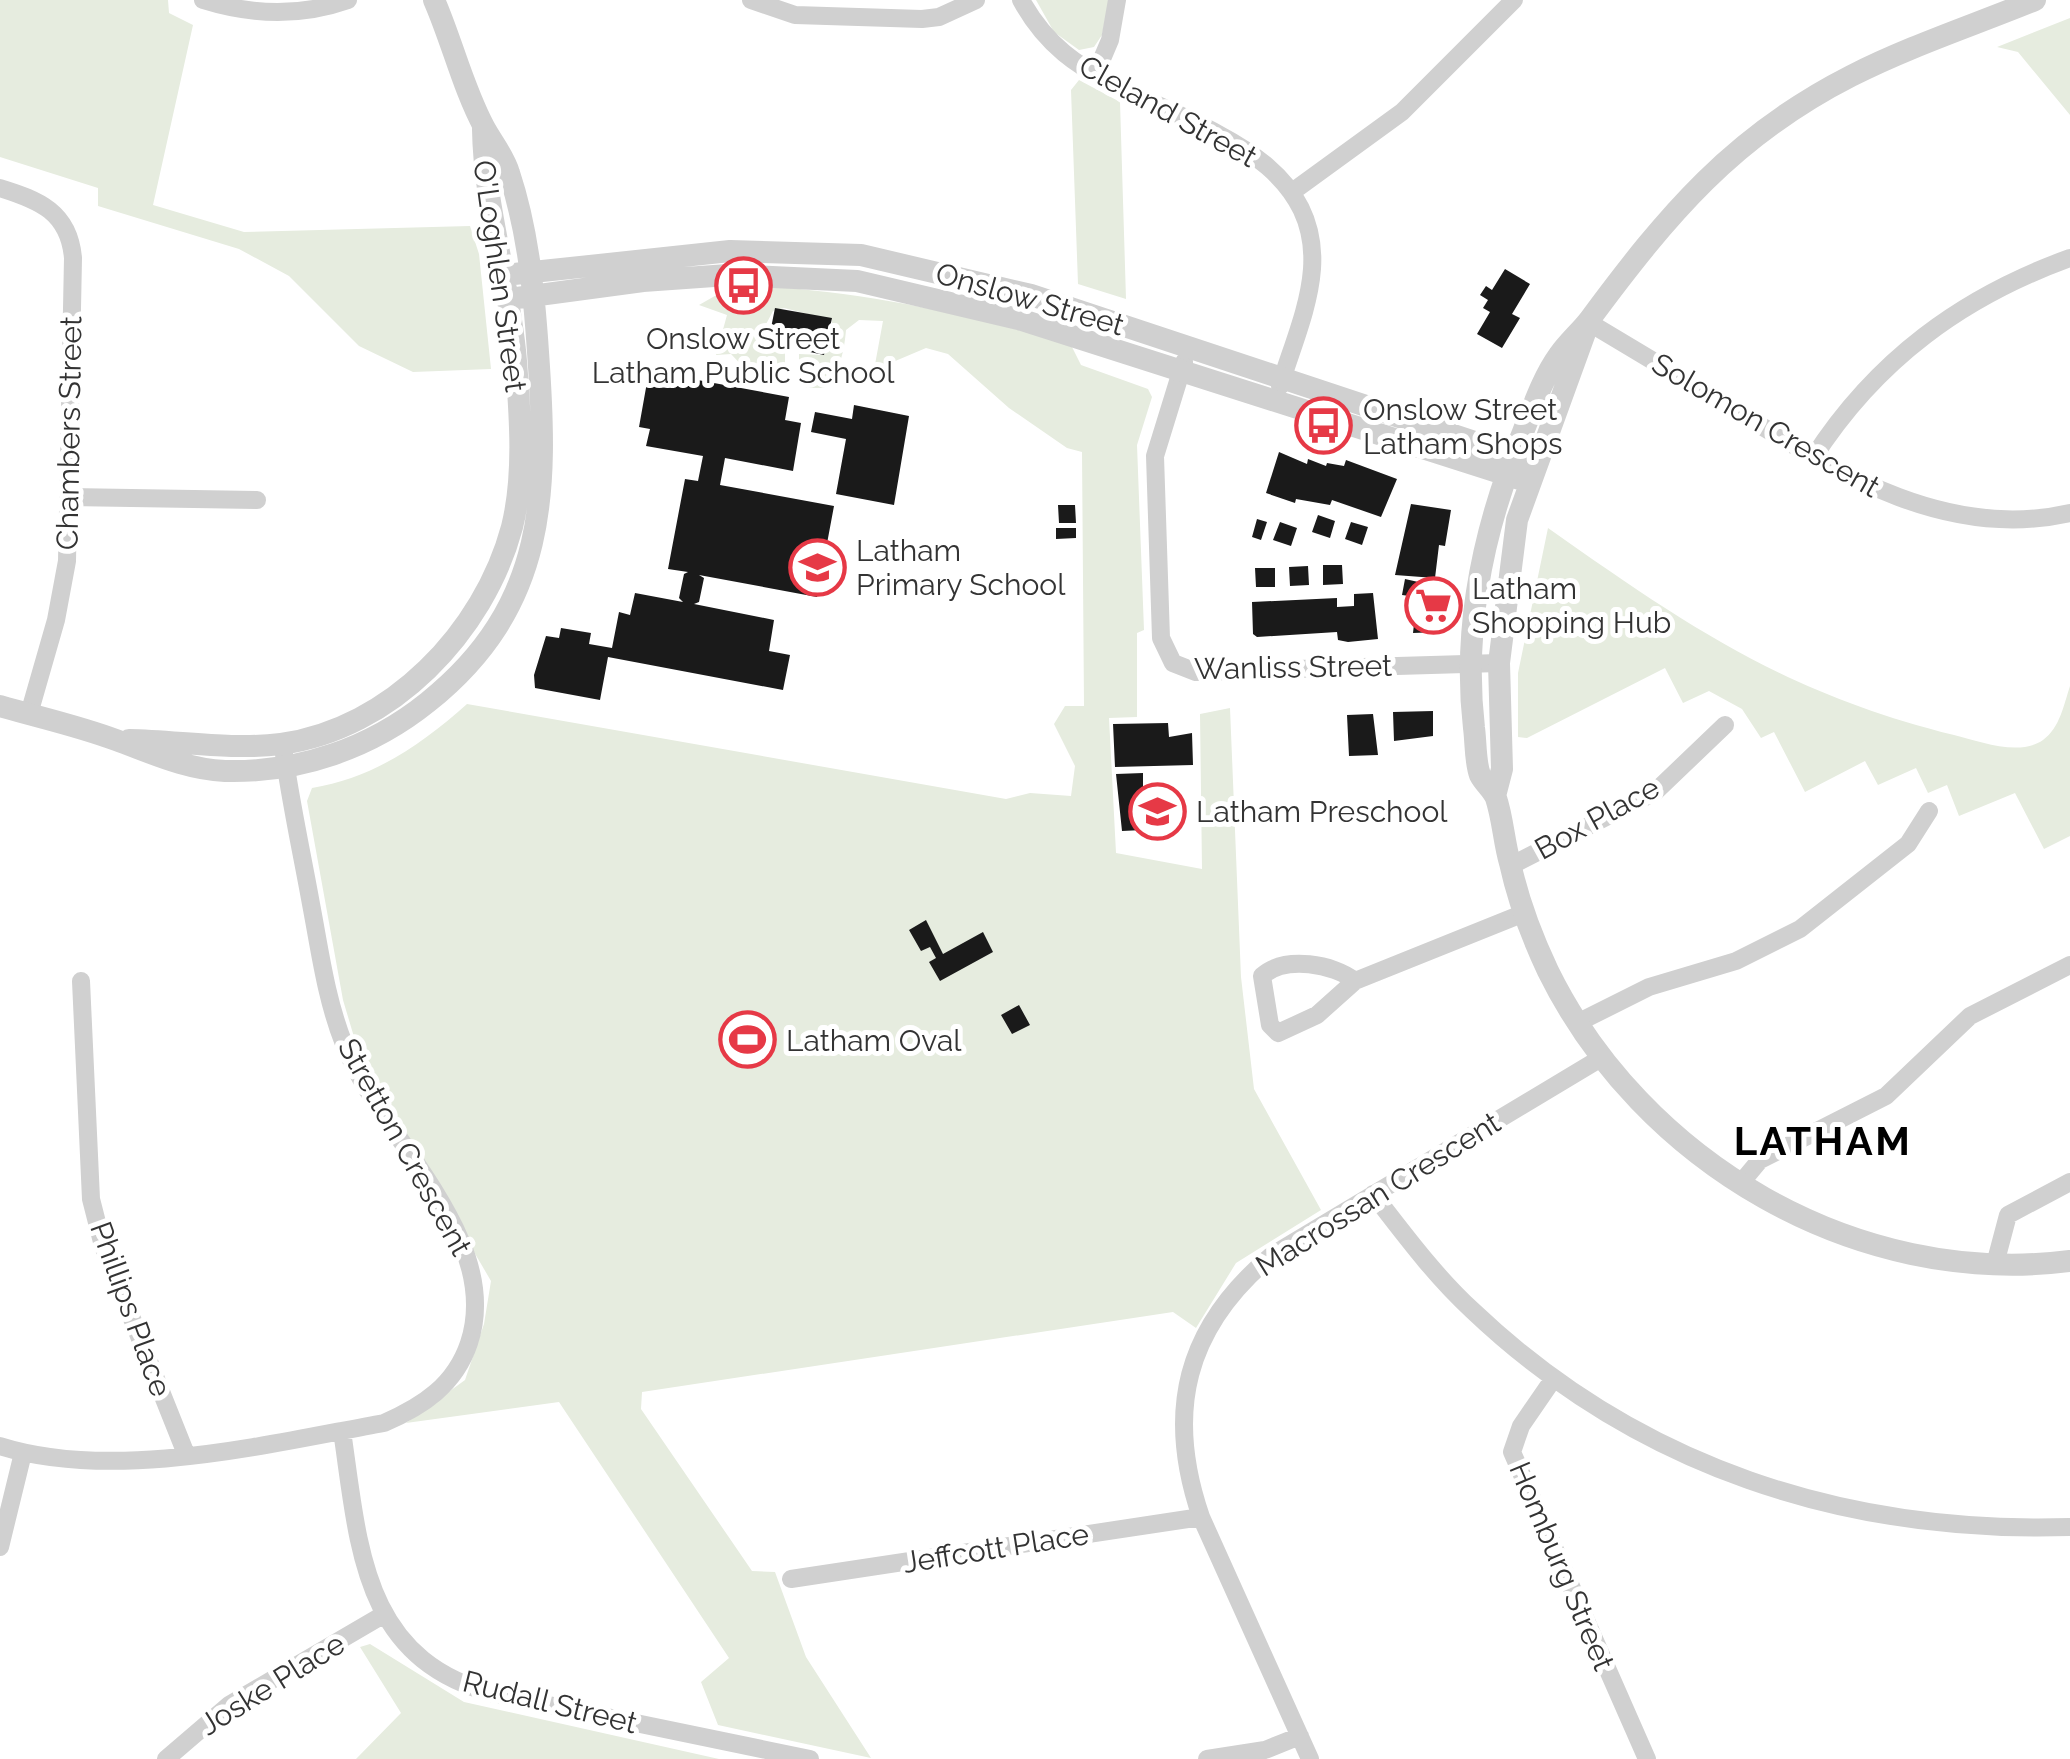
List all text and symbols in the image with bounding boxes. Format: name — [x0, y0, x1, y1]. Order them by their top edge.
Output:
street label: Cleland Street — [1073, 48, 1263, 174]
street label: O'Loghlen Street — [466, 158, 534, 394]
street label: Onslow Street — [932, 255, 1128, 343]
bus stop icon: Onslow Street Latham Public School — [713, 256, 773, 316]
street label: Chambers Street — [49, 316, 89, 550]
place label: Onslow Street Latham Public School — [592, 321, 895, 390]
street label: Solomon Crescent — [1646, 346, 1886, 504]
place label: Onslow Street Latham Shops — [1363, 392, 1562, 461]
bus stop icon: Onslow Street Latham Shops — [1294, 396, 1354, 456]
place label: Latham Primary School — [856, 533, 1066, 602]
school or university icon: Latham Primary School — [787, 537, 847, 597]
place label: Latham Shopping Hub — [1472, 571, 1671, 640]
supermarket icon: Latham Shopping Hub — [1403, 575, 1463, 635]
street label: Wanliss Street — [1194, 648, 1392, 686]
street label: Box Place — [1529, 769, 1665, 867]
school or university icon: Latham Preschool — [1127, 781, 1187, 841]
place label: Latham Preschool — [1196, 794, 1448, 829]
sports icon: Latham Oval — [717, 1010, 777, 1070]
place label: Latham Oval — [786, 1023, 962, 1058]
street label: Stretton Crescent — [331, 1033, 479, 1261]
street label: Macrossan Crescent — [1249, 1105, 1507, 1283]
district label: LATHAM — [1734, 1117, 1912, 1164]
street label: Phillips Place — [83, 1217, 179, 1401]
street label: Homburg Street — [1502, 1456, 1622, 1676]
street label: Jeffcott Place — [901, 1516, 1091, 1580]
street label: Joske Place — [193, 1626, 351, 1742]
street label: Rudall Street — [459, 1663, 641, 1741]

